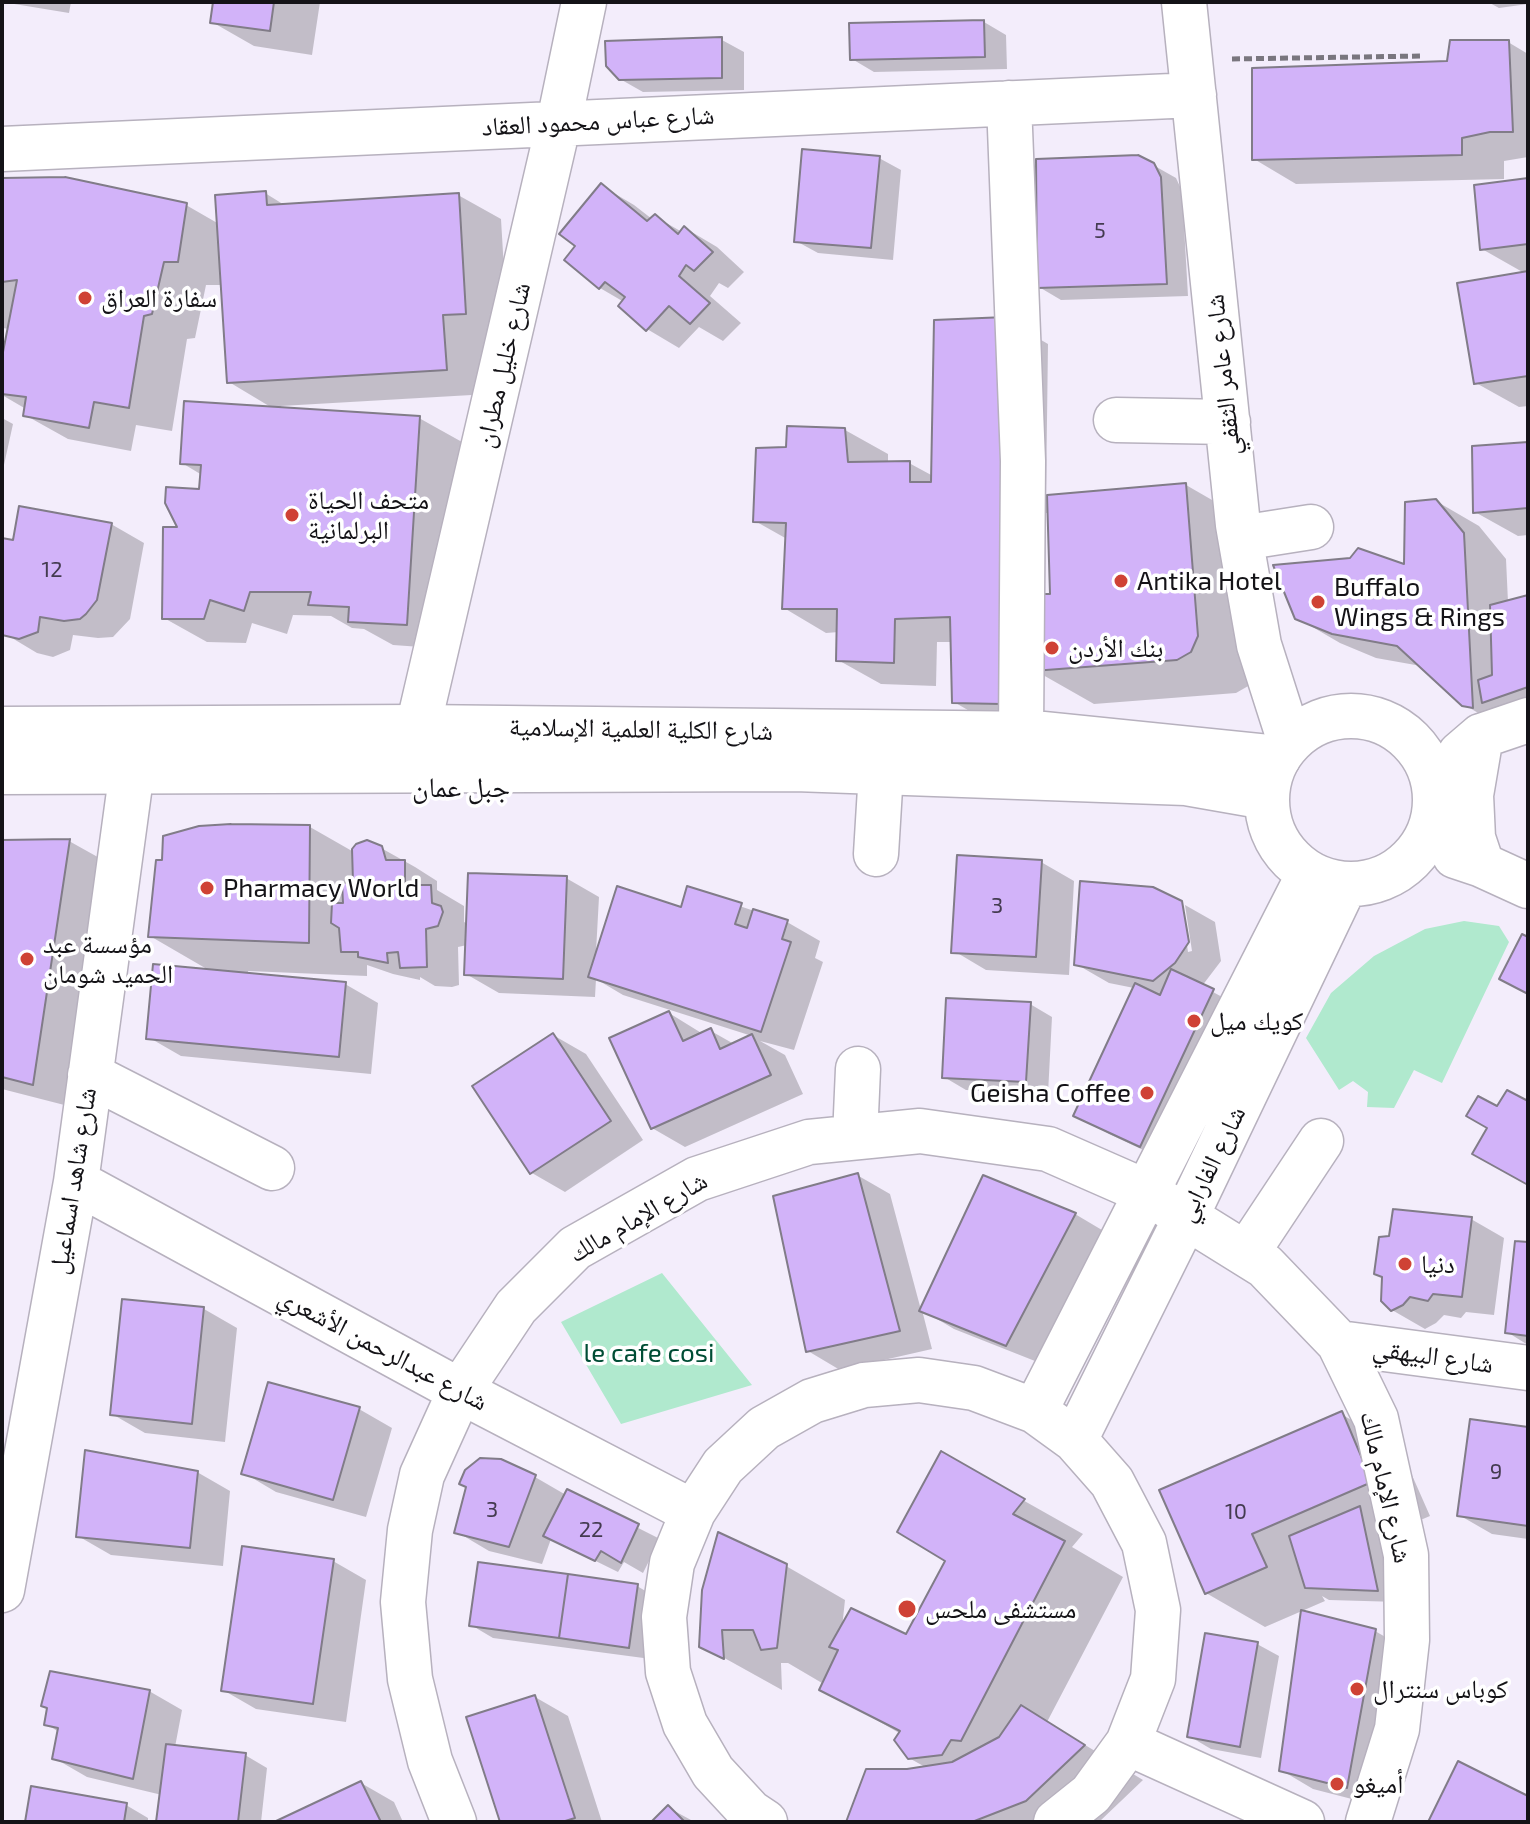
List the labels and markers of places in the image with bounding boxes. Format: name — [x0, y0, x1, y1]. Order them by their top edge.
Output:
place label: سفارة العراق — [101, 282, 217, 314]
marker: سفارة العراق — [76, 289, 94, 307]
place label: متحف الحياة البرلمانية — [308, 484, 429, 546]
marker: متحف الحياة البرلمانية — [283, 506, 301, 524]
place label: Antika Hotel — [1137, 565, 1282, 597]
place label: Buffalo Wings & Rings — [1334, 571, 1505, 632]
marker: Antika Hotel — [1112, 572, 1130, 590]
marker: Buffalo Wings & Rings — [1309, 593, 1327, 611]
place label: بنك الأردن — [1068, 632, 1163, 664]
marker: بنك الأردن — [1043, 639, 1061, 657]
place label: Pharmacy World — [223, 872, 419, 904]
marker: Pharmacy World — [198, 879, 216, 897]
place label: مؤسسة عبد الحميد شومان — [43, 928, 173, 990]
marker: مؤسسة عبد الحميد شومان — [18, 950, 36, 968]
place label: كويك ميل — [1210, 1005, 1303, 1037]
marker: كويك ميل — [1185, 1012, 1203, 1030]
place label: Geisha Coffee — [970, 1077, 1131, 1109]
marker: Geisha Coffee — [1138, 1084, 1156, 1102]
place label: دنيا — [1421, 1248, 1455, 1280]
marker: دنيا — [1396, 1255, 1414, 1273]
place label: مستشفى ملحس — [925, 1593, 1076, 1625]
marker: مستشفى ملحس — [896, 1598, 918, 1620]
place label: كوباس سنترال — [1373, 1673, 1508, 1705]
marker: كوباس سنترال — [1348, 1680, 1366, 1698]
place label: أميغو — [1353, 1768, 1403, 1800]
marker: أميغو — [1328, 1775, 1346, 1793]

